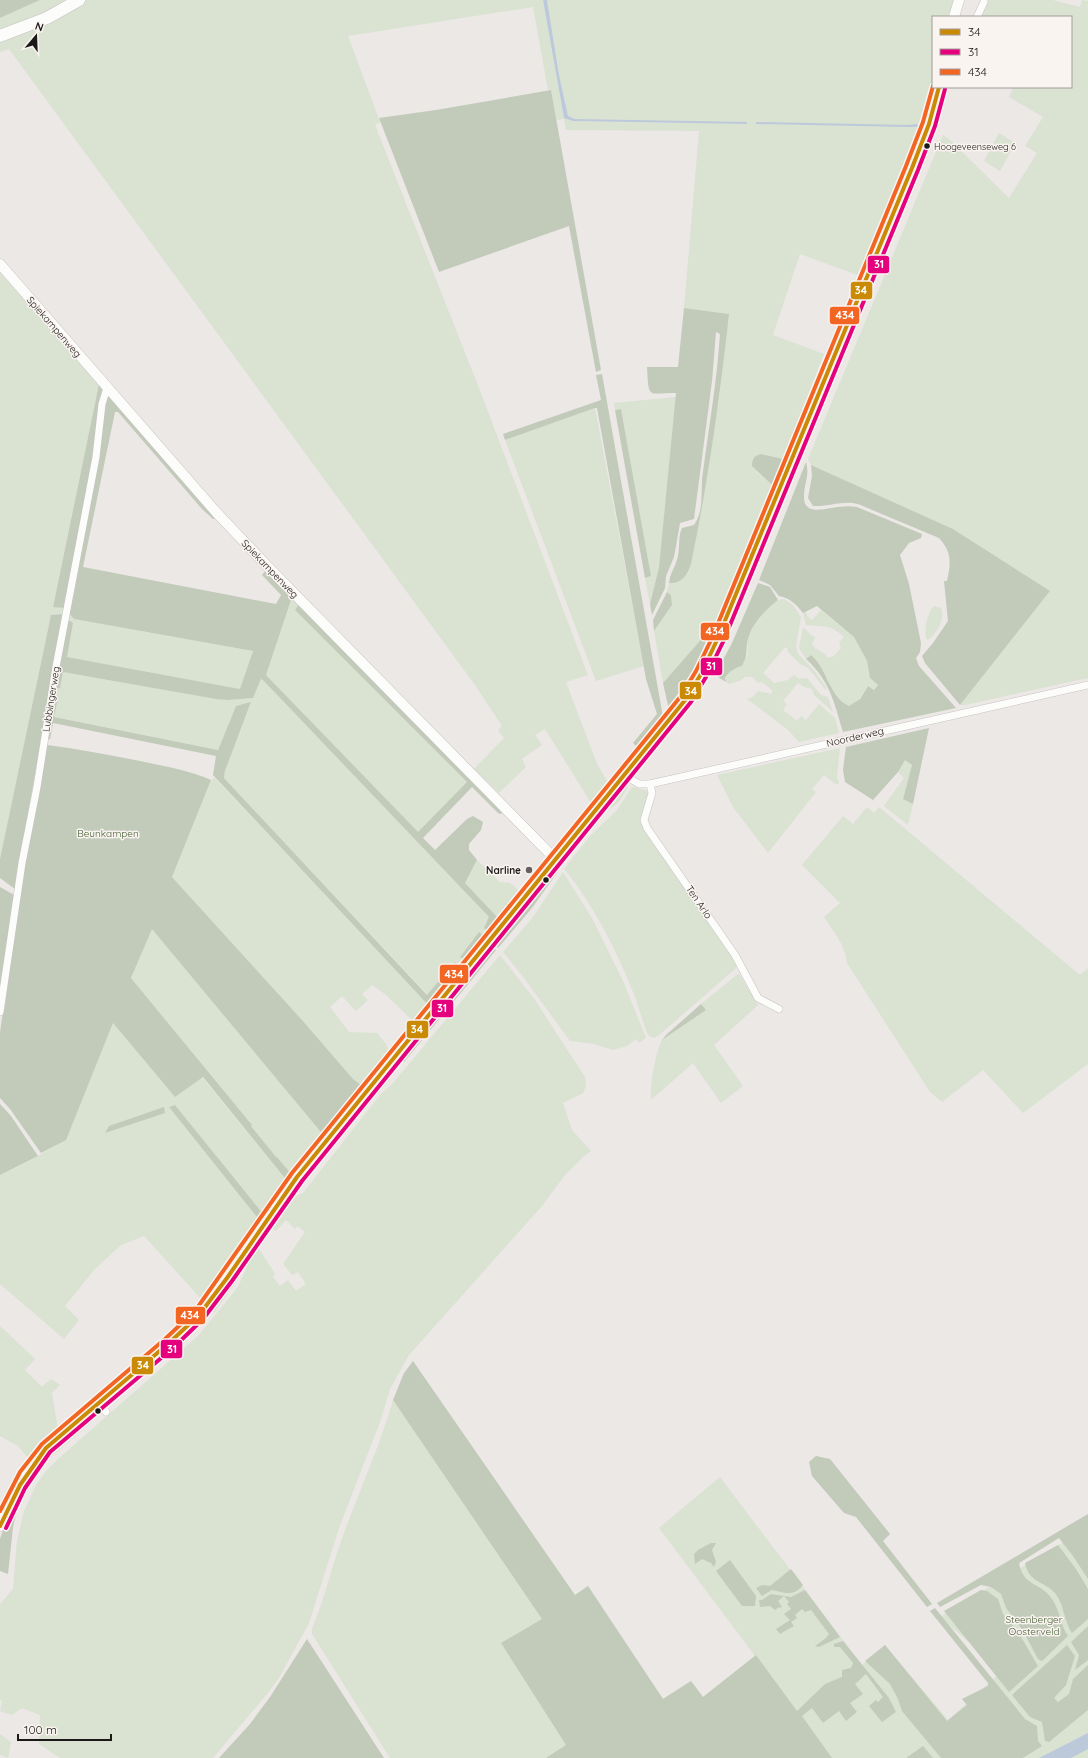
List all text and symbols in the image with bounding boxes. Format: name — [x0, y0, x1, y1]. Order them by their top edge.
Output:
north arrow — [16, 16, 56, 56]
legend — [932, 16, 1072, 88]
text: N — [33, 19, 45, 34]
text: 34 — [968, 24, 981, 39]
text: 31 — [968, 44, 979, 59]
text: 434 — [968, 64, 987, 79]
marker: Hoogeveenseweg 6 — [922, 141, 932, 151]
place label: Hoogeveenseweg 6 — [934, 141, 1016, 152]
line badge: 31 — [867, 255, 890, 274]
text: 31 — [874, 257, 884, 271]
line badge: 34 — [850, 281, 873, 300]
text: 34 — [855, 283, 868, 297]
street label: Spiekampenweg — [24, 294, 84, 360]
line badge: 434 — [829, 306, 860, 325]
text: 434 — [836, 308, 855, 322]
street label: Spiekampenweg — [239, 537, 301, 601]
line badge: 434 — [700, 622, 730, 641]
text: 434 — [706, 624, 725, 638]
line badge: 31 — [700, 657, 723, 676]
text: 31 — [706, 659, 716, 673]
street label: Lubbingerweg — [39, 665, 63, 733]
line badge: 34 — [679, 681, 702, 700]
text: 34 — [685, 684, 698, 698]
street label: Noorderweg — [825, 724, 885, 750]
park label: Beunkampen — [77, 827, 139, 840]
place label: Narline — [486, 864, 521, 877]
marker: Narline — [524, 865, 534, 875]
unlabelled marker — [541, 875, 551, 885]
street label: Ten Arlo — [683, 883, 715, 921]
line badge: 434 — [439, 964, 469, 984]
text: 434 — [445, 967, 464, 981]
line badge: 31 — [431, 999, 454, 1018]
text: 31 — [437, 1001, 447, 1015]
line badge: 34 — [406, 1020, 429, 1039]
text: 34 — [411, 1022, 424, 1036]
line badge: 434 — [175, 1306, 206, 1325]
text: 434 — [181, 1308, 200, 1322]
line badge: 31 — [160, 1339, 183, 1359]
text: 31 — [167, 1342, 177, 1356]
line badge: 34 — [131, 1356, 154, 1375]
text: 34 — [137, 1358, 150, 1372]
unlabelled marker — [93, 1406, 103, 1416]
park label: Steenberger Oosterveld — [1006, 1613, 1063, 1638]
scale bar — [18, 1716, 111, 1742]
text: 100 m — [24, 1722, 57, 1737]

